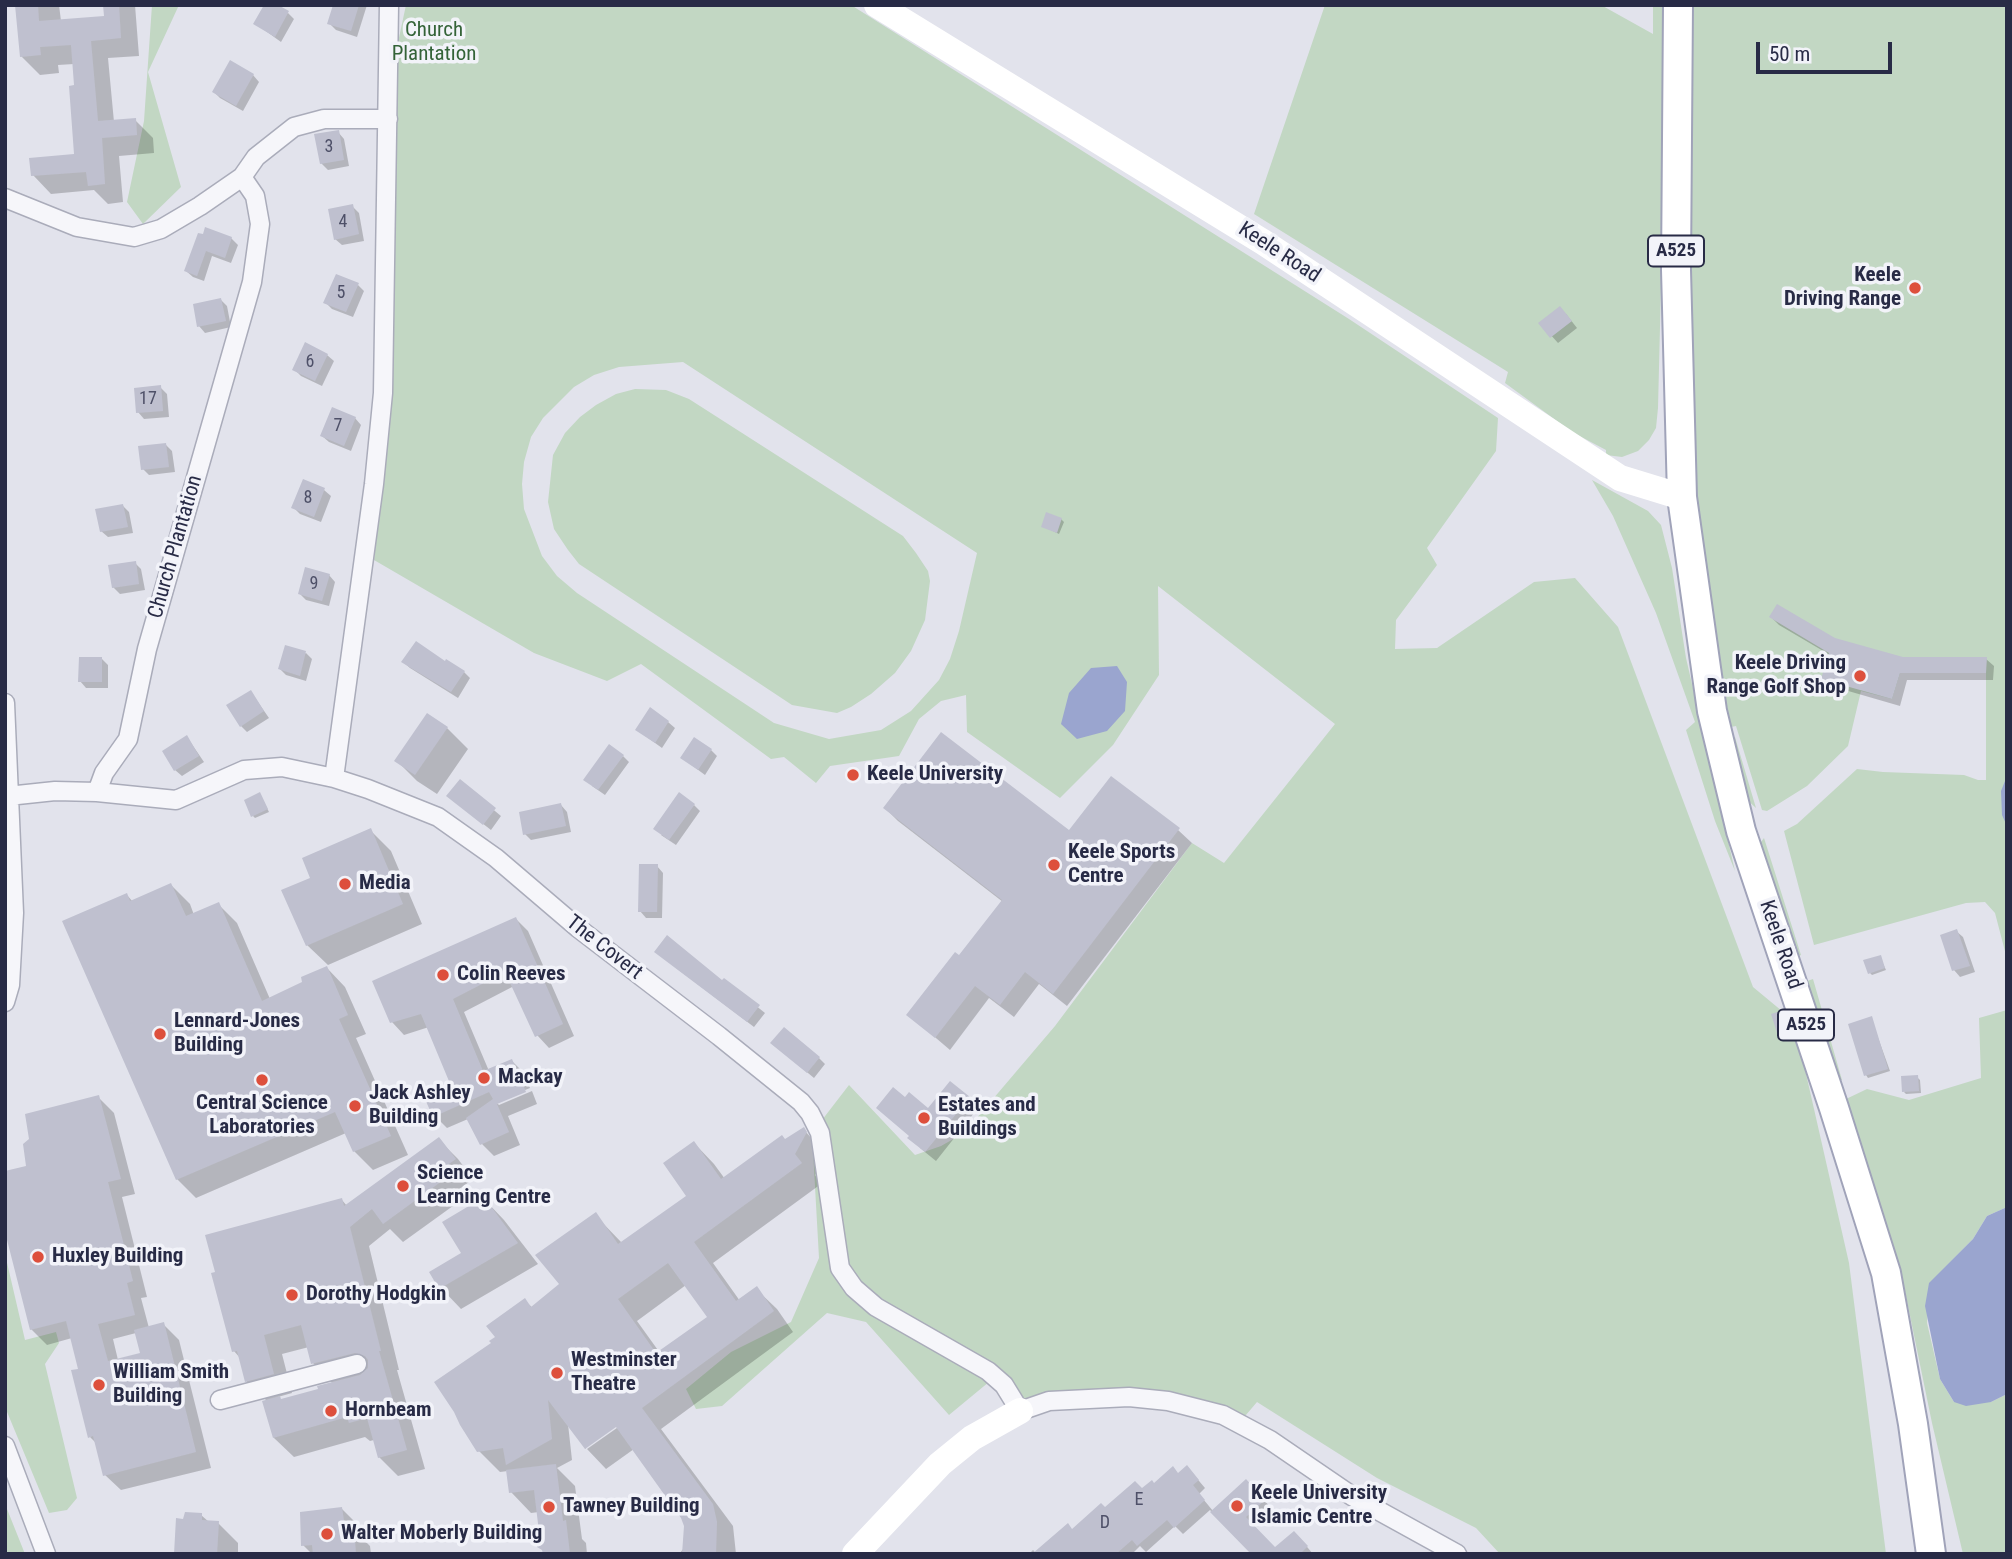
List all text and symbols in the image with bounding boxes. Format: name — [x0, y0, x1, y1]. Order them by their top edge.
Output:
park label: Church Plantation — [392, 18, 476, 68]
scale bar — [1760, 28, 1896, 72]
text: 50 m — [1769, 42, 1810, 66]
house number: 3 — [325, 136, 333, 158]
house number: 4 — [339, 211, 347, 233]
street label: Keele Road — [1233, 217, 1325, 289]
road number: A525 — [1648, 235, 1704, 266]
place label: Keele Driving Range — [1784, 263, 1901, 313]
marker: Keele Driving Range — [1907, 280, 1923, 296]
house number: 5 — [337, 282, 345, 304]
house number: 6 — [306, 351, 314, 373]
house number: 17 — [139, 388, 157, 410]
house number: 7 — [334, 415, 342, 437]
street label: Church Plantation — [144, 473, 208, 621]
house number: 8 — [304, 487, 312, 509]
house number: 9 — [310, 573, 318, 595]
place label: Keele Driving Range Golf Shop — [1706, 651, 1846, 701]
marker: Keele Driving Range Golf Shop — [1852, 668, 1868, 684]
place label: Keele University — [867, 762, 1003, 788]
marker: Keele University — [845, 767, 861, 783]
place label: Keele Sports Centre — [1068, 840, 1175, 890]
marker: Keele Sports Centre — [1046, 857, 1062, 873]
place label: Media — [359, 871, 411, 897]
marker: Media — [337, 876, 353, 892]
street label: Keele Road — [1753, 897, 1807, 993]
street label: The Covert — [561, 910, 647, 986]
place label: Colin Reeves — [457, 962, 566, 988]
marker: Colin Reeves — [435, 967, 451, 983]
place label: Lennard-Jones Building — [174, 1009, 300, 1059]
road number: A525 — [1778, 1009, 1834, 1040]
marker: Lennard-Jones Building — [152, 1026, 168, 1042]
place label: Mackay — [498, 1065, 563, 1091]
marker: Mackay — [476, 1070, 492, 1086]
marker: Central Science Laboratories — [254, 1072, 270, 1088]
place label: Jack Ashley Building — [369, 1081, 471, 1131]
place label: Central Science Laboratories — [196, 1091, 328, 1141]
place label: Estates and Buildings — [938, 1093, 1036, 1143]
marker: Jack Ashley Building — [347, 1098, 363, 1114]
marker: Estates and Buildings — [916, 1110, 932, 1126]
place label: Science Learning Centre — [417, 1161, 551, 1211]
marker: Science Learning Centre — [395, 1178, 411, 1194]
place label: Huxley Building — [52, 1244, 183, 1270]
marker: Huxley Building — [30, 1249, 46, 1265]
place label: Dorothy Hodgkin — [306, 1282, 446, 1308]
marker: Dorothy Hodgkin — [284, 1287, 300, 1303]
place label: Westminster Theatre — [571, 1348, 677, 1398]
place label: William Smith Building — [113, 1360, 229, 1410]
marker: Westminster Theatre — [549, 1365, 565, 1381]
marker: William Smith Building — [91, 1377, 107, 1393]
place label: Hornbeam — [345, 1398, 432, 1424]
marker: Hornbeam — [323, 1403, 339, 1419]
place label: Keele University Islamic Centre — [1251, 1481, 1387, 1531]
house number: E — [1135, 1489, 1143, 1511]
place label: Tawney Building — [563, 1494, 700, 1520]
marker: Keele University Islamic Centre — [1229, 1498, 1245, 1514]
marker: Tawney Building — [541, 1499, 557, 1515]
house number: D — [1100, 1512, 1110, 1534]
place label: Walter Moberly Building — [341, 1521, 542, 1547]
marker: Walter Moberly Building — [319, 1526, 335, 1542]

